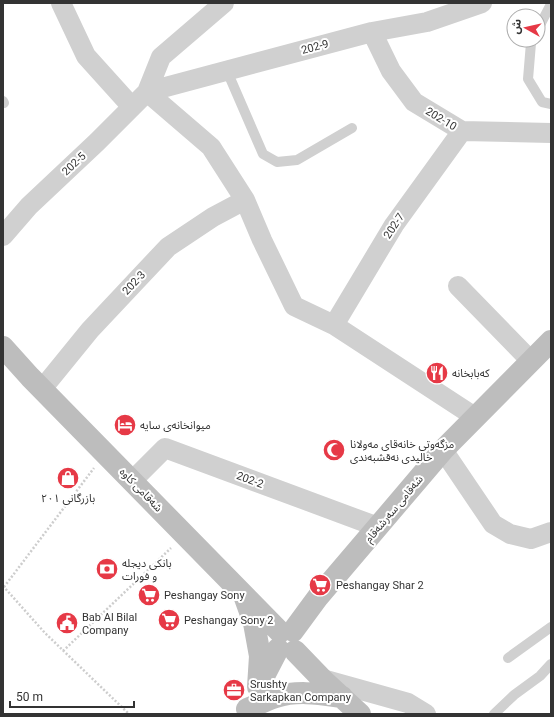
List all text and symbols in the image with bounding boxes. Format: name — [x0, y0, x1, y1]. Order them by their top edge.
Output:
north arrow — [506, 8, 546, 48]
text: ش — [509, 18, 524, 35]
street label: 202-9 — [300, 37, 330, 57]
street label: 202-10 — [423, 105, 459, 133]
street label: 202-5 — [59, 150, 89, 178]
street label: 202-7 — [381, 211, 407, 241]
street label: 202-3 — [120, 268, 148, 298]
restaurant icon: کەبابخانە — [424, 360, 450, 386]
place label: کەبابخانە — [452, 367, 490, 380]
hotel icon: میوانخانەی سایە — [112, 412, 138, 438]
place label: میوانخانەی سایە — [140, 419, 211, 432]
mosque icon: مزگەوتی خانەقای مەولانا خالیدی نەقشبەندی — [321, 437, 347, 463]
place label: مزگەوتی خانەقای مەولانا خالیدی نەقشبەندی — [350, 438, 455, 464]
shop icon: بازرگانی ٢٠١ — [55, 465, 81, 491]
street label: شەقامی کاوە — [117, 465, 165, 515]
street label: 202-2 — [235, 469, 265, 491]
street label: شەقامی سەرشەقام — [362, 472, 427, 546]
place label: بازرگانی ٢٠١ — [41, 492, 95, 505]
bank icon: بانکی دیجلە و فورات — [94, 556, 120, 582]
place label: بانکی دیجلە و فورات — [122, 557, 172, 583]
supermarket icon: Peshangay Shar 2 — [307, 572, 333, 598]
place label: Peshangay Shar 2 — [336, 579, 424, 592]
supermarket icon: Peshangay Sony — [136, 582, 162, 608]
place label: Peshangay Sony — [164, 589, 245, 602]
supermarket icon: Peshangay Sony 2 — [156, 607, 182, 633]
public building icon: Bab Al Bilal Company — [54, 610, 80, 636]
place label: Bab Al Bilal Company — [82, 611, 137, 637]
place label: Peshangay Sony 2 — [184, 614, 274, 627]
office icon: Srushty Sarkapkan Company — [221, 677, 247, 703]
place label: Srushty Sarkapkan Company — [250, 678, 352, 704]
scale bar — [10, 683, 134, 709]
text: 50 m — [16, 690, 43, 704]

